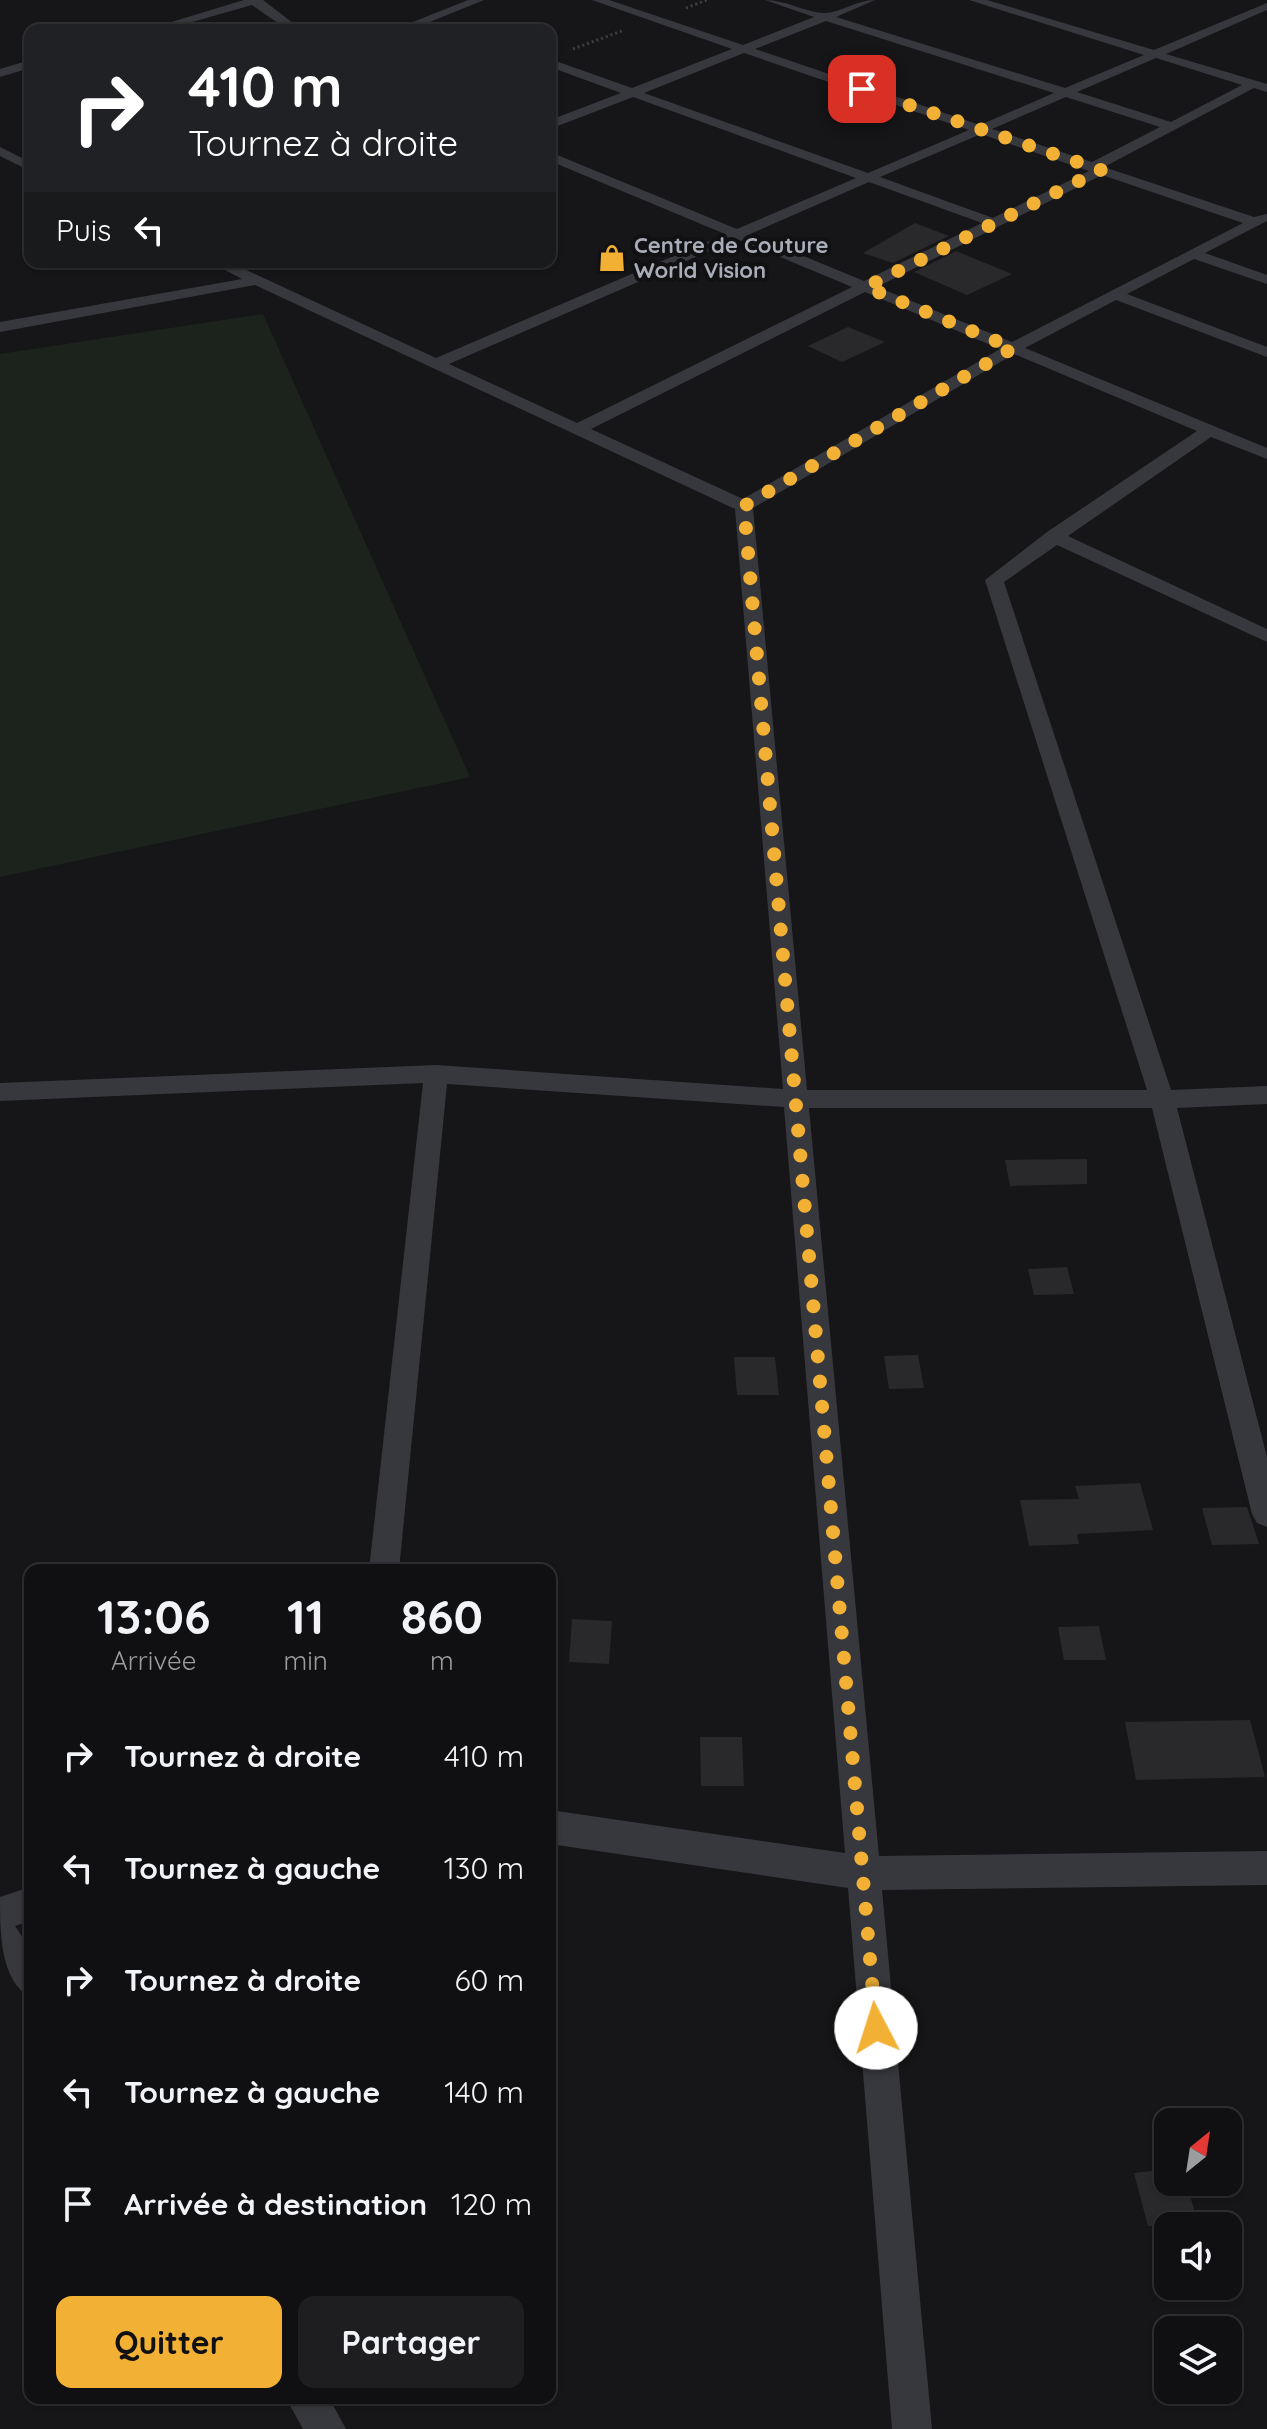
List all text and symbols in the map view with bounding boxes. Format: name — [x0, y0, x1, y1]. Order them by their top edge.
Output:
text: 410 m — [188, 51, 343, 121]
pin — [828, 55, 896, 123]
icon: right — [56, 56, 160, 160]
icon: arrive — [840, 67, 884, 111]
text: Tournez à droite — [188, 120, 458, 165]
icon: left — [127, 208, 171, 252]
text: Puis — [56, 211, 111, 249]
place label: Centre de Couture World Vision — [634, 231, 828, 284]
shop icon: Centre de Couture World Vision — [597, 243, 627, 273]
text: 13:06 — [97, 1586, 211, 1646]
text: 11 — [287, 1586, 324, 1646]
text: 860 — [401, 1586, 483, 1646]
text: Arrivée — [111, 1644, 196, 1677]
text: min — [283, 1644, 328, 1677]
text: m — [430, 1644, 454, 1677]
icon: right — [56, 1734, 100, 1778]
text: Tournez à droite — [124, 1737, 361, 1775]
text: 410 m — [444, 1737, 524, 1775]
icon: left — [56, 1846, 100, 1890]
text: Tournez à gauche — [124, 1849, 380, 1887]
text: 130 m — [444, 1849, 524, 1887]
icon: right — [56, 1958, 100, 2002]
text: Tournez à droite — [124, 1961, 361, 1999]
text: 60 m — [454, 1961, 524, 1999]
position arrow — [834, 1986, 918, 2070]
icon: left — [56, 2070, 100, 2114]
text: Tournez à gauche — [124, 2073, 380, 2111]
text: 140 m — [444, 2073, 524, 2111]
north arrow — [1154, 2108, 1242, 2196]
map controls — [1154, 2108, 1242, 2404]
icon: arrive — [56, 2182, 100, 2226]
text: Arrivée à destination — [124, 2185, 427, 2223]
text: 120 m — [451, 2185, 532, 2223]
button: sound — [1154, 2212, 1242, 2300]
button: Quitter — [56, 2296, 282, 2388]
button: Partager — [298, 2296, 524, 2388]
button: layers — [1154, 2316, 1242, 2404]

